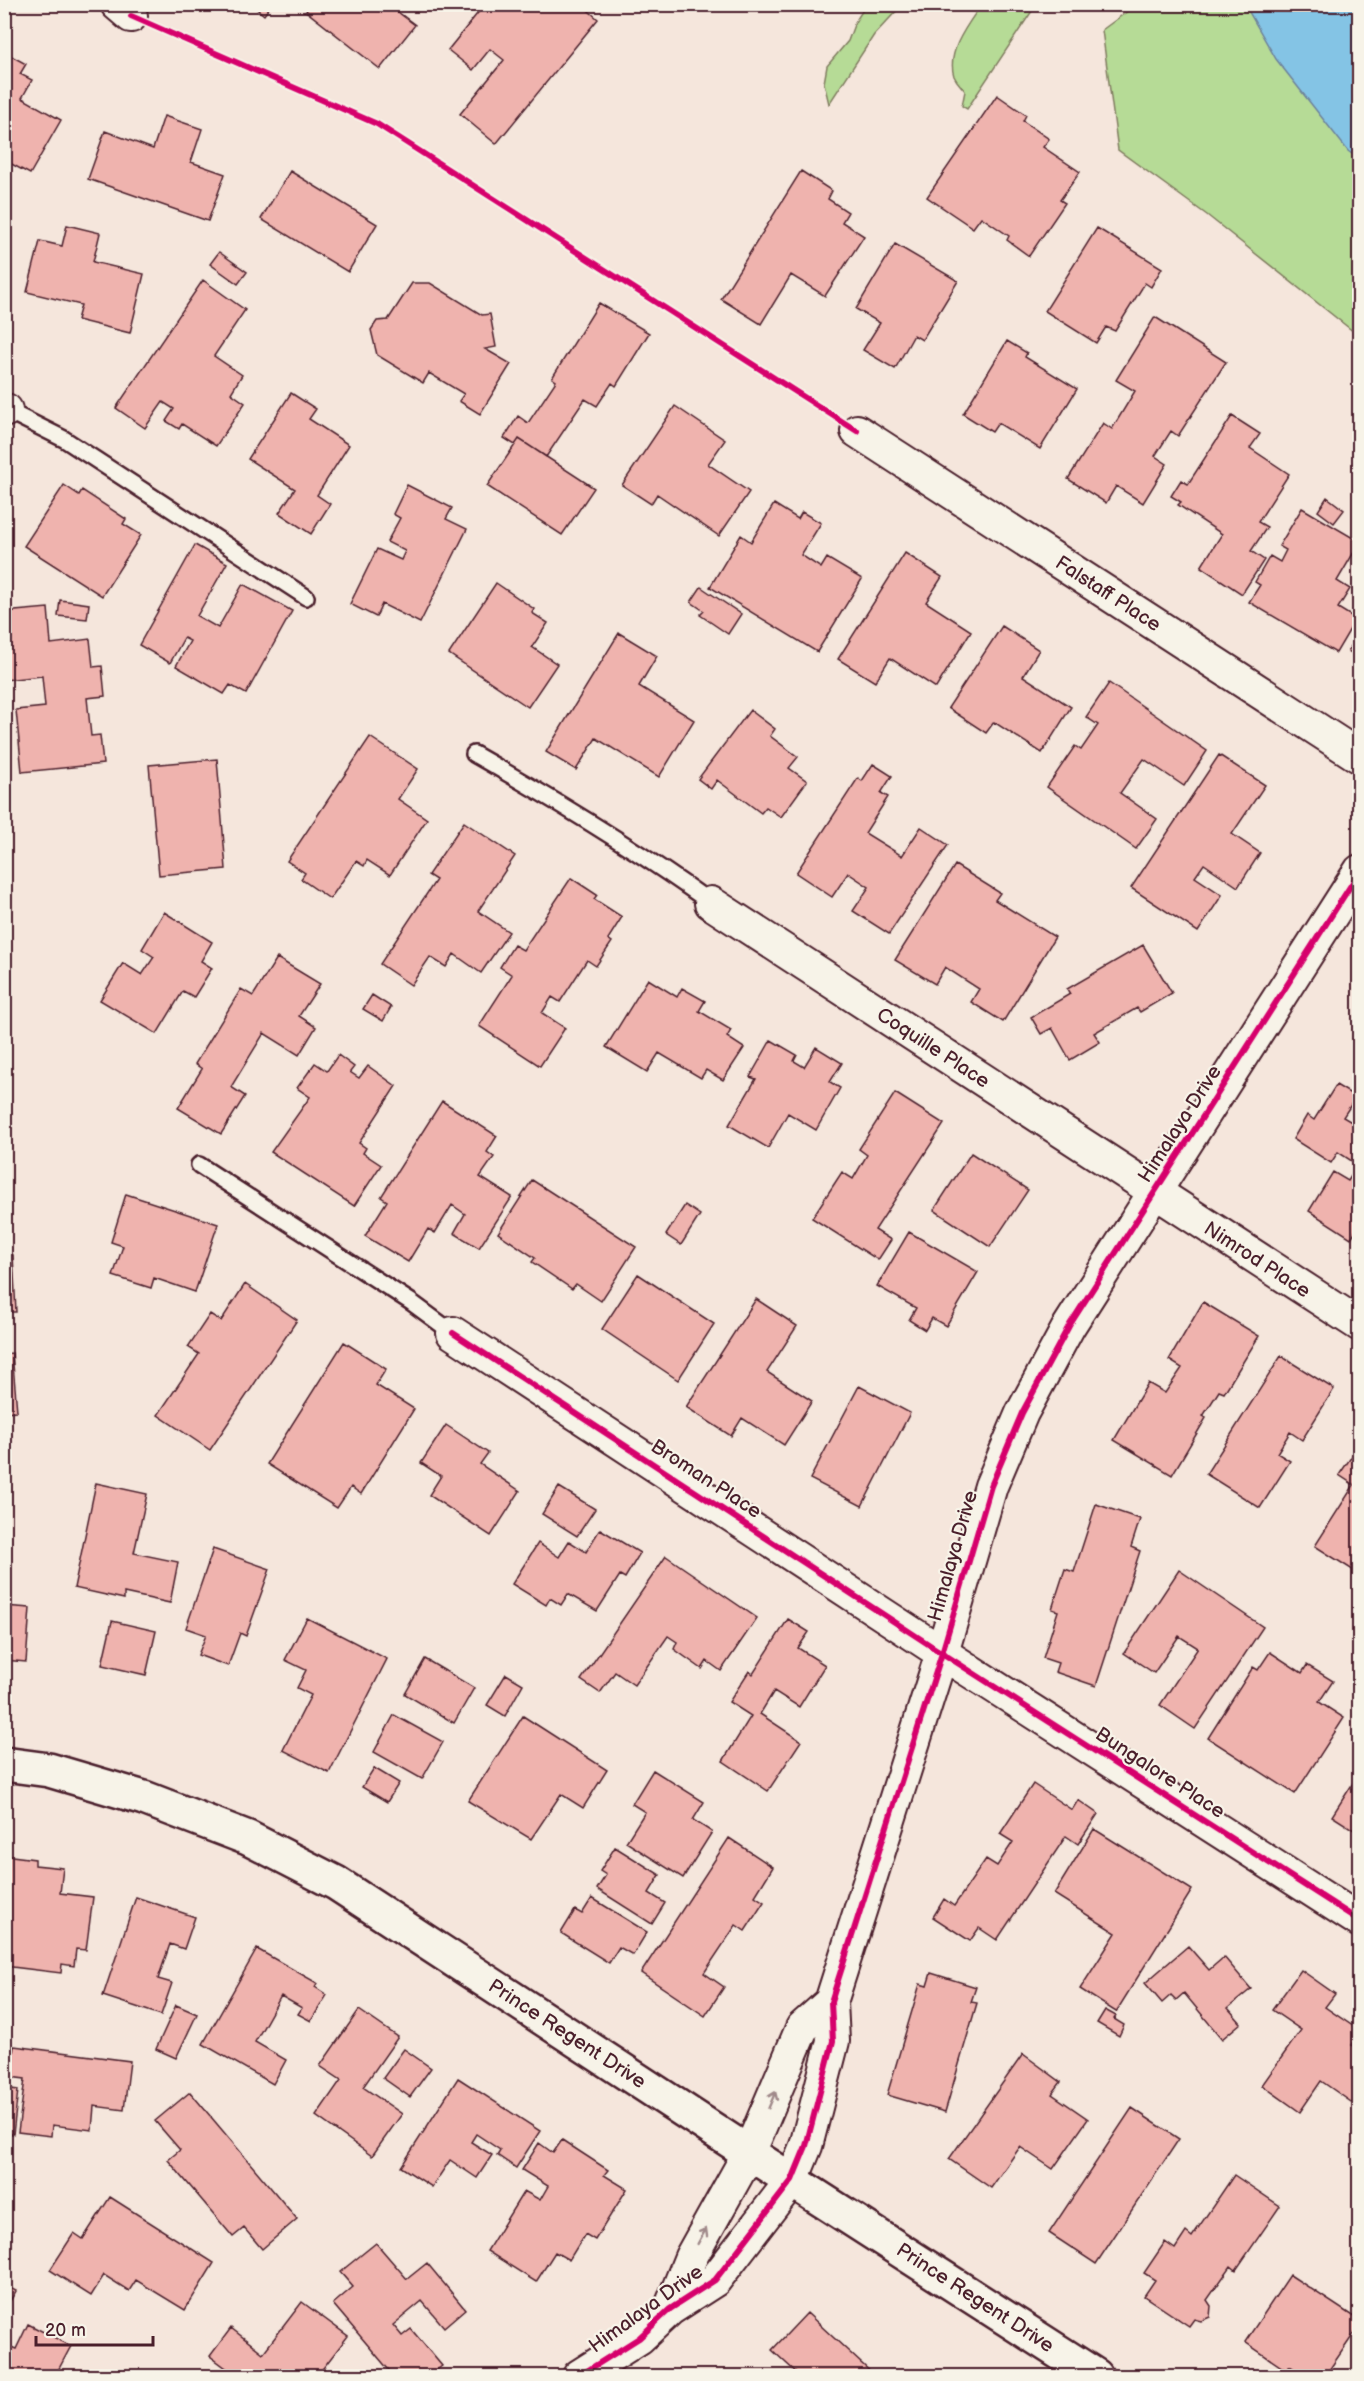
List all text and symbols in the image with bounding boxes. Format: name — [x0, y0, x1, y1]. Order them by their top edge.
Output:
street label: Falstaff Place — [1051, 551, 1165, 637]
street label: Coquille Place — [872, 1003, 994, 1093]
street label: Himalaya Drive — [1133, 1061, 1227, 1187]
street label: Nimrod Place — [1199, 1217, 1315, 1303]
street label: Broman Place — [646, 1434, 766, 1524]
street label: Himalaya Drive — [923, 1488, 983, 1624]
street label: Bungalore Place — [1091, 1722, 1229, 1824]
street label: Prince Regent Drive — [484, 1974, 650, 2094]
one-way arrow — [766, 2091, 778, 2109]
one-way arrow — [696, 2228, 708, 2245]
street label: Prince Regent Drive — [892, 2238, 1058, 2358]
street label: Himalaya Drive — [584, 2260, 708, 2358]
scale bar — [36, 2309, 153, 2347]
text: 20 m — [45, 2320, 86, 2341]

